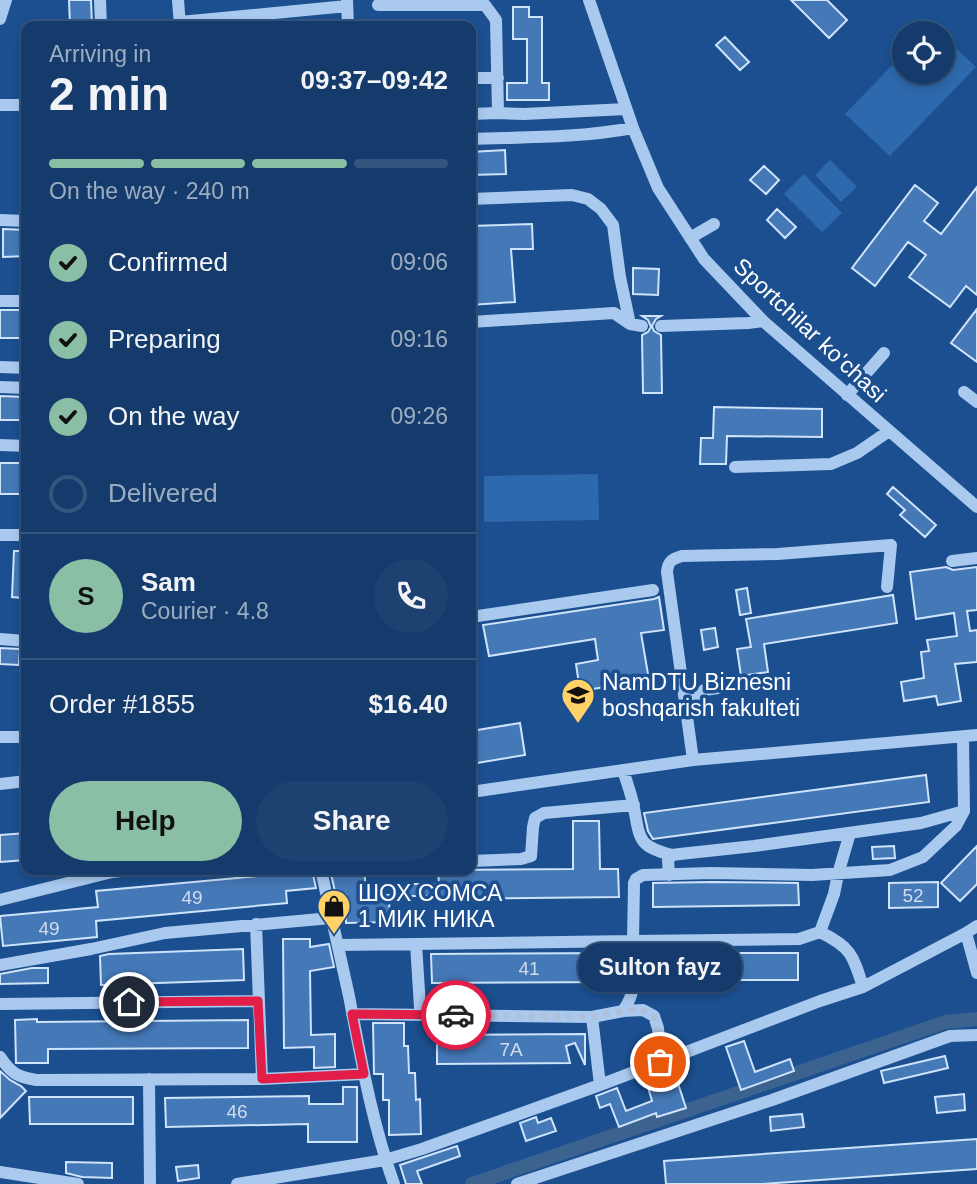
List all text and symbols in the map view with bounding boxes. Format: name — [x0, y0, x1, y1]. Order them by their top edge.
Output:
map controls — [892, 21, 955, 84]
button: locate — [892, 21, 955, 84]
text: Arriving in — [49, 41, 151, 67]
text: 09:37–09:42 — [301, 65, 448, 95]
text: 2 min — [49, 68, 169, 120]
text: On the way · 240 m — [49, 178, 250, 204]
icon: check — [49, 244, 87, 282]
text: Confirmed — [108, 247, 228, 277]
text: 09:06 — [390, 249, 448, 275]
street label: Sportchilar ko'chasi — [728, 253, 892, 407]
icon: check — [49, 321, 87, 359]
text: Preparing — [108, 324, 221, 354]
text: 09:16 — [390, 326, 448, 352]
icon: check — [49, 398, 87, 436]
text: On the way — [108, 401, 240, 431]
text: 09:26 — [390, 403, 448, 429]
text: Delivered — [108, 478, 218, 508]
button: phone — [374, 559, 448, 633]
text: Sam — [141, 567, 196, 597]
text: S — [77, 581, 95, 611]
text: Courier · 4.8 — [141, 598, 269, 624]
place label: NamDTU Biznesni boshqarish fakulteti — [602, 669, 800, 721]
school or university icon: NamDTU Biznesni boshqarish fakulteti — [559, 676, 597, 725]
text: Order #1855 — [49, 689, 195, 719]
text: $16.40 — [368, 689, 448, 719]
button: Help — [49, 781, 242, 861]
button: Share — [256, 781, 448, 861]
place label: ШОХ СОМСА 1 МИК НИКА — [358, 880, 503, 932]
house number: 52 — [902, 885, 924, 906]
house number: 49 — [181, 887, 203, 908]
shop icon: ШОХ СОМСА 1 МИК НИКА — [315, 887, 353, 936]
house number: 49 — [38, 918, 60, 939]
callout: Sulton fayz — [578, 943, 742, 992]
text: Sulton fayz — [599, 954, 721, 980]
house number: 41 — [518, 958, 540, 979]
pin — [99, 972, 159, 1032]
courier — [421, 980, 491, 1050]
icon: home — [110, 983, 148, 1021]
icon: car — [437, 996, 475, 1034]
pin — [630, 1032, 690, 1092]
house number: 7А — [499, 1039, 523, 1060]
icon: bag — [641, 1043, 679, 1081]
house number: 46 — [226, 1101, 248, 1122]

